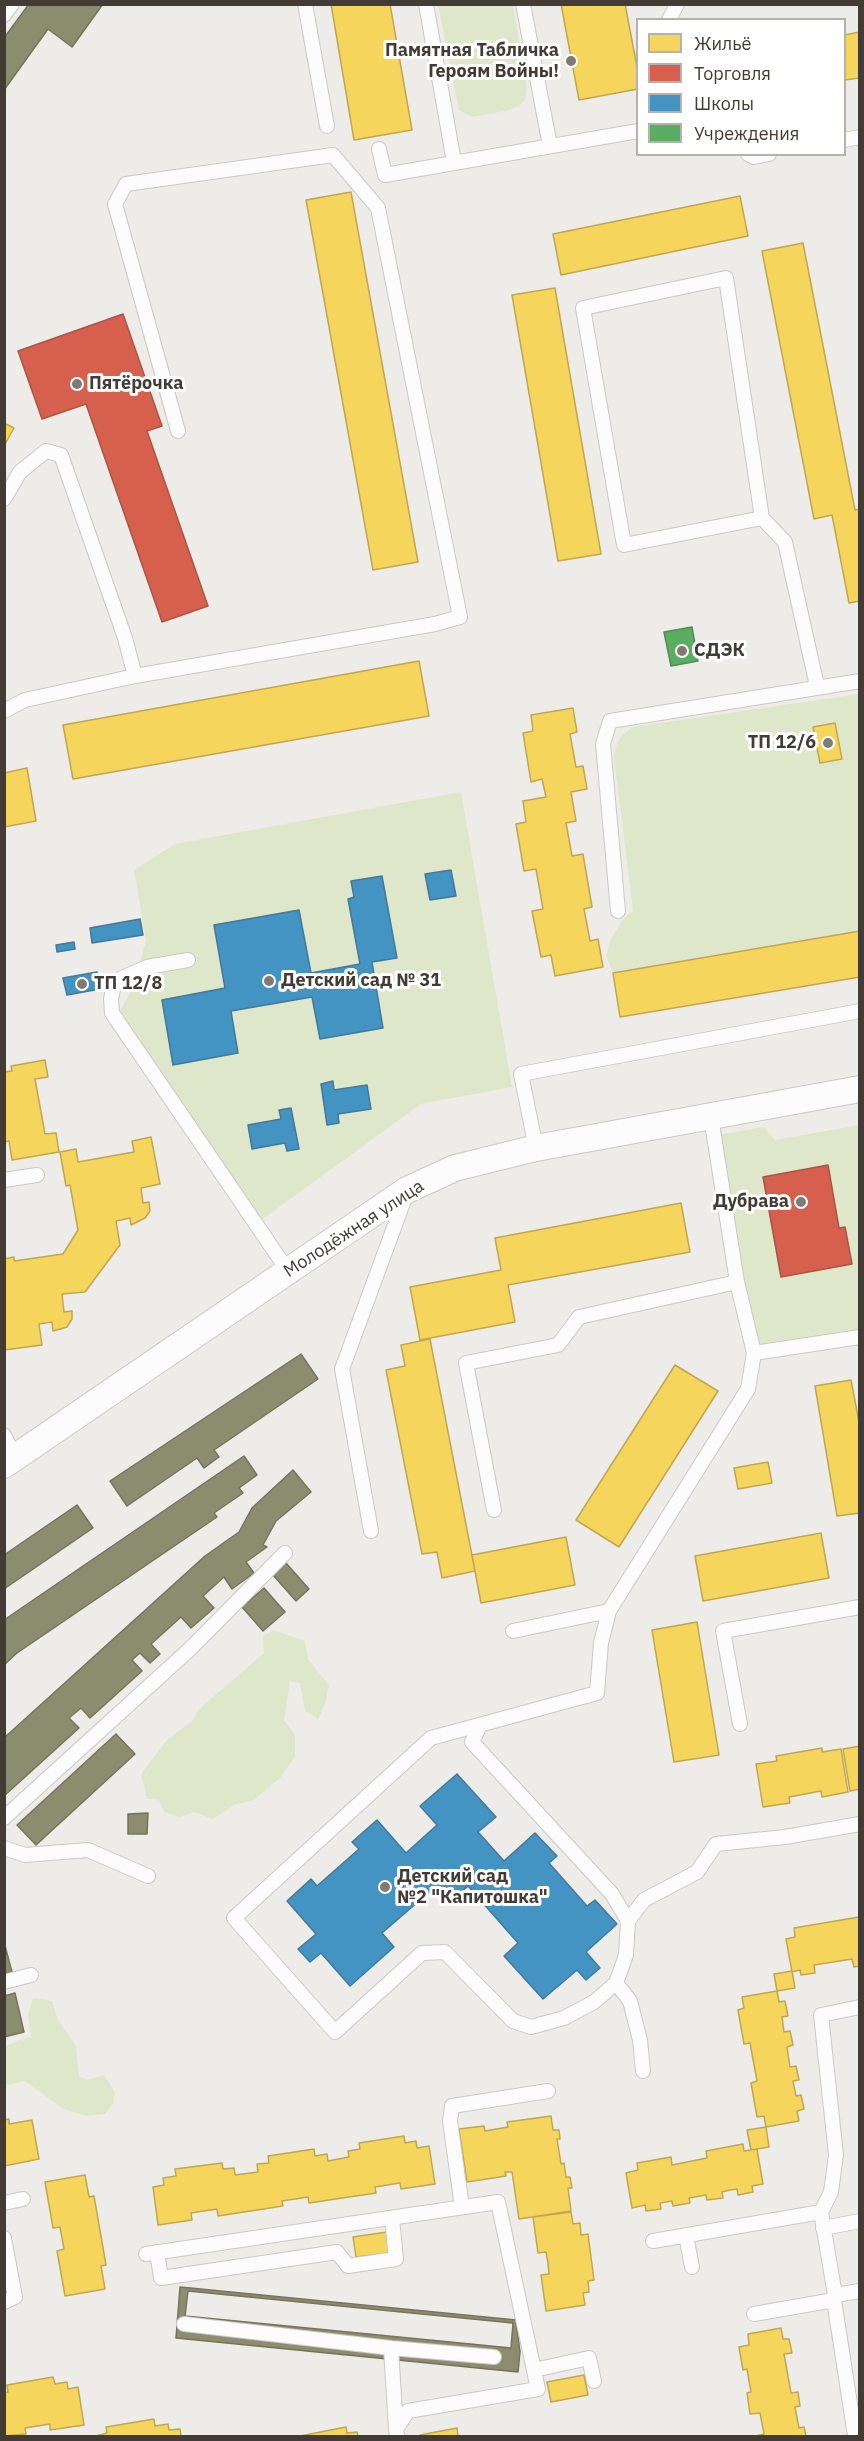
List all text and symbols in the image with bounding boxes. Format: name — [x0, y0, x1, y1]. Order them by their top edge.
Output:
legend — [636, 18, 846, 156]
text: Жильё — [694, 32, 751, 55]
place label: Памятная Табличка Героям Войны! — [385, 40, 559, 82]
marker: Памятная Табличка Героям Войны! — [564, 54, 578, 68]
text: Торговля — [694, 62, 771, 85]
text: Школы — [694, 92, 754, 115]
text: Учреждения — [694, 122, 799, 145]
place label: Пятёрочка — [89, 373, 183, 395]
marker: Пятёрочка — [70, 377, 84, 391]
place label: СДЭК — [694, 640, 745, 662]
marker: СДЭК — [675, 644, 689, 658]
place label: ТП 12/6 — [748, 732, 816, 754]
marker: ТП 12/6 — [821, 736, 835, 750]
place label: Детский сад № 31 — [281, 970, 441, 992]
place label: ТП 12/8 — [94, 973, 162, 995]
marker: Детский сад № 31 — [262, 974, 276, 988]
marker: ТП 12/8 — [75, 977, 89, 991]
street label: Молодёжная улица — [280, 1176, 428, 1282]
place label: Дубрава — [713, 1191, 789, 1213]
marker: Дубрава — [794, 1195, 808, 1209]
place label: Детский сад №2 "Капитошка" — [397, 1866, 548, 1908]
marker: Детский сад №2 "Капитошка" — [378, 1880, 392, 1894]

